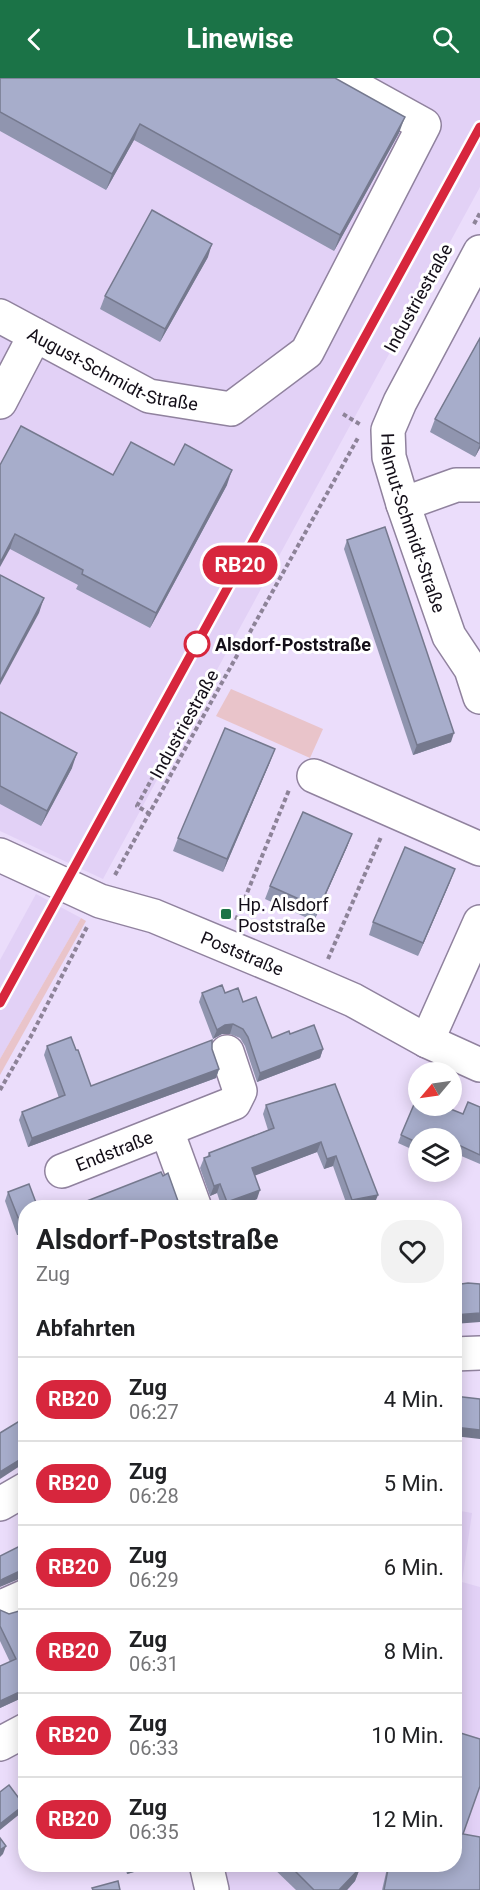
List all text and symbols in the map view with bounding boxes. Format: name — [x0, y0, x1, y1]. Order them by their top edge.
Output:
icon: back — [18, 23, 51, 56]
text: Linewise — [187, 23, 293, 55]
icon: search — [429, 23, 462, 56]
street label: Industriestraße — [379, 240, 457, 356]
street label: August-Schmidt-Straße — [24, 322, 200, 414]
street label: Helmut-Schmidt-Straße — [378, 433, 450, 615]
line badge: RB20 — [198, 546, 282, 584]
text: RB20 — [215, 553, 265, 577]
marker: Alsdorf-Poststraße — [184, 631, 210, 657]
place label: Alsdorf-Poststraße — [215, 634, 371, 655]
street label: Industriestraße — [145, 666, 223, 782]
place label: Hp. Alsdorf Poststraße — [238, 894, 329, 936]
marker: Hp. Alsdorf Poststraße — [219, 907, 233, 921]
street label: Poststraße — [198, 926, 287, 980]
north arrow — [408, 1062, 462, 1116]
map controls — [408, 1062, 462, 1182]
street label: Endstraße — [72, 1126, 156, 1175]
button: layers — [408, 1128, 462, 1182]
button: heart — [381, 1220, 444, 1283]
text: Alsdorf-Poststraße — [36, 1223, 279, 1256]
text: Zug — [36, 1262, 70, 1286]
text: Abfahrten — [36, 1316, 135, 1341]
text: Zug — [129, 1375, 167, 1400]
text: RB20 — [48, 1387, 99, 1411]
text: 4 Min. — [384, 1387, 444, 1412]
text: 06:27 — [129, 1400, 179, 1424]
text: Zug — [129, 1459, 167, 1484]
text: RB20 — [48, 1471, 99, 1495]
text: 5 Min. — [384, 1471, 444, 1496]
text: 06:28 — [129, 1484, 179, 1508]
text: Zug — [129, 1543, 167, 1568]
text: RB20 — [48, 1555, 99, 1579]
text: 6 Min. — [384, 1555, 444, 1580]
text: 06:29 — [129, 1568, 179, 1592]
text: Zug — [129, 1627, 167, 1652]
text: RB20 — [48, 1639, 99, 1663]
text: 8 Min. — [384, 1639, 444, 1664]
text: 06:31 — [129, 1652, 179, 1676]
text: Zug — [129, 1711, 167, 1736]
text: RB20 — [48, 1723, 99, 1747]
text: 10 Min. — [371, 1723, 444, 1748]
text: 06:33 — [129, 1736, 179, 1760]
text: Zug — [129, 1795, 167, 1820]
text: RB20 — [48, 1807, 99, 1831]
text: 12 Min. — [371, 1807, 444, 1832]
text: 06:35 — [129, 1820, 179, 1844]

